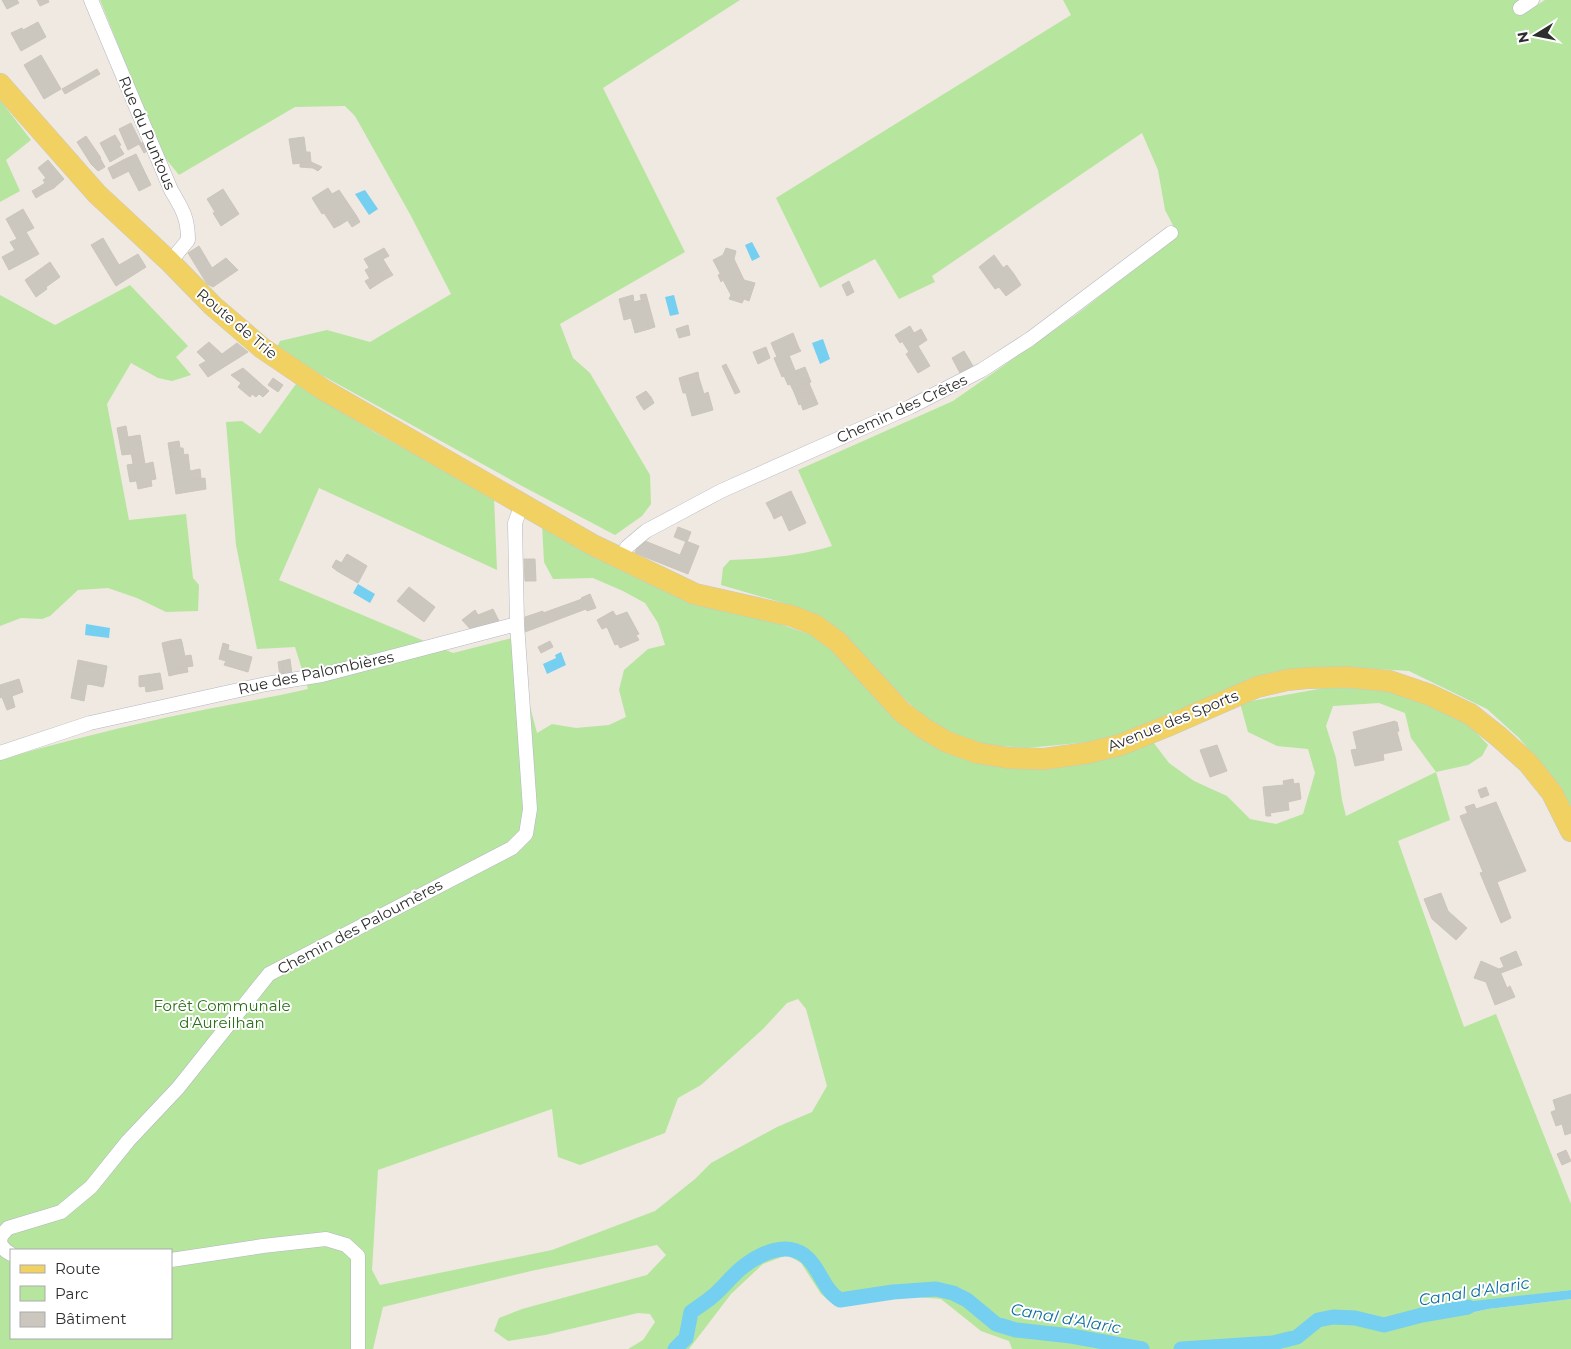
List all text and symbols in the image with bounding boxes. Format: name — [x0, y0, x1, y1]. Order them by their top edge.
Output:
north arrow — [1511, 10, 1561, 60]
text: N — [1513, 30, 1533, 44]
street label: Rue du Puntous — [115, 73, 180, 193]
street label: Route de Trie — [193, 284, 282, 363]
street label: Chemin des Crêtes — [833, 370, 970, 447]
street label: Rue des Palombières — [236, 647, 395, 698]
street label: Avenue des Sports — [1105, 686, 1241, 755]
street label: Chemin des Paloumères — [274, 875, 446, 978]
park label: Forêt Communale d'Aureilhan — [153, 996, 291, 1032]
legend — [10, 1249, 172, 1339]
text: Route — [55, 1259, 100, 1278]
water label: Canal d'Alaric — [1417, 1273, 1531, 1310]
text: Parc — [55, 1284, 89, 1303]
water label: Canal d'Alaric — [1009, 1299, 1123, 1338]
text: Bâtiment — [55, 1309, 127, 1328]

